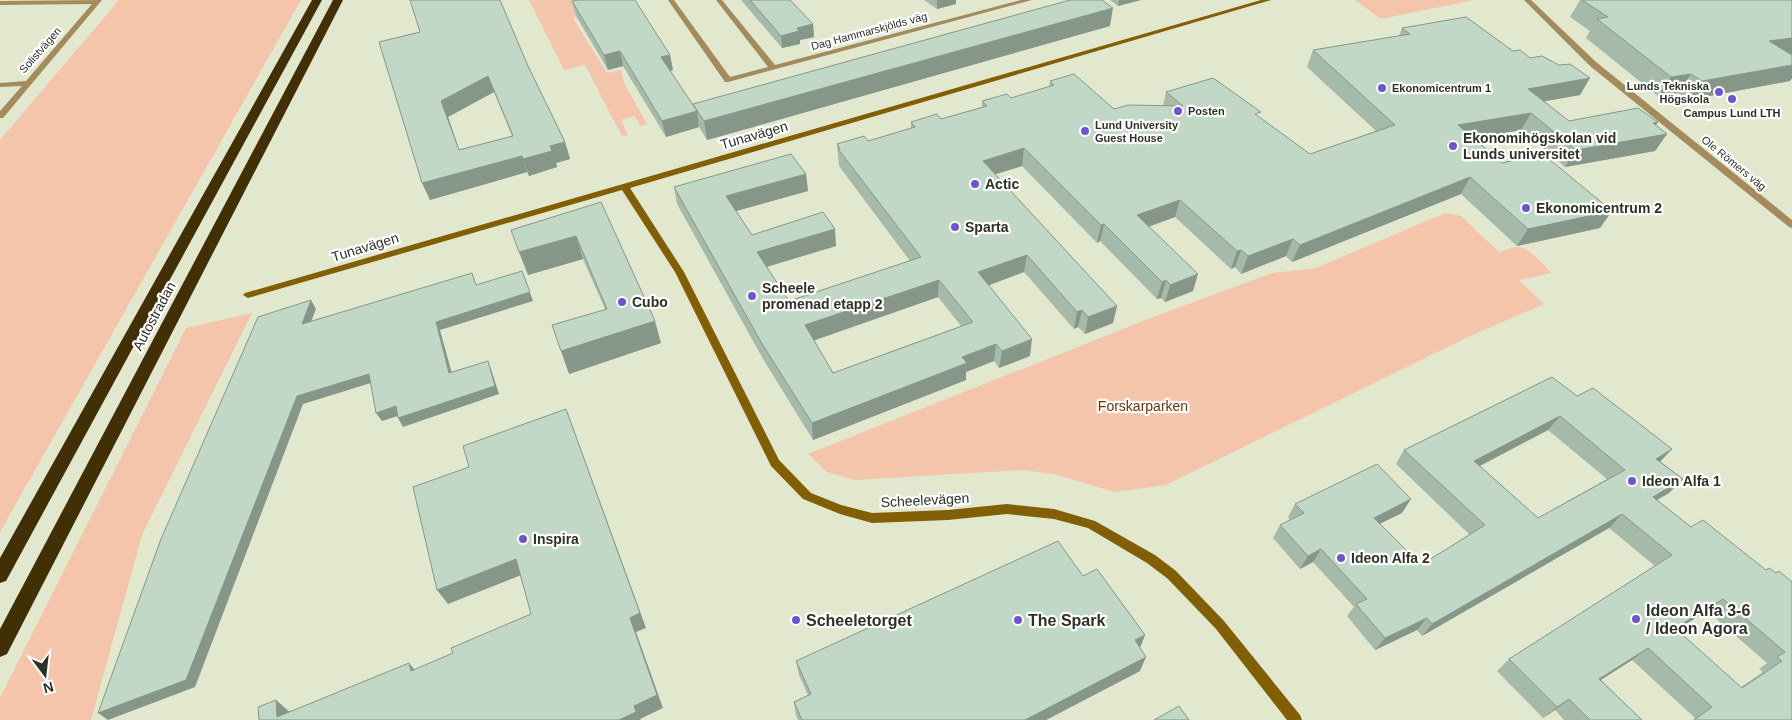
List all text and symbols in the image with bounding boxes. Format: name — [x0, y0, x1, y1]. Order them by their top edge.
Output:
street label: Dag Hammarskjölds väg — [810, 10, 928, 52]
street label: Solistvägen — [17, 25, 63, 75]
place label: Lunds Tekniska Högskola — [1627, 80, 1710, 105]
marker: Ekonomicentrum 1 — [1376, 82, 1388, 94]
place label: Ekonomicentrum 1 — [1392, 82, 1491, 94]
marker: Lunds Tekniska Högskola — [1713, 86, 1725, 98]
marker: Campus Lund LTH — [1726, 93, 1738, 105]
marker: Posten — [1172, 105, 1184, 117]
place label: Posten — [1188, 105, 1225, 117]
place label: Campus Lund LTH — [1684, 107, 1781, 119]
street label: Tunavägen — [718, 118, 790, 152]
place label: Lund University Guest House — [1095, 119, 1179, 144]
marker: Lund University Guest House — [1079, 125, 1091, 137]
place label: Ekonomihögskolan vid Lunds universitet — [1463, 130, 1616, 162]
street label: Ole Römers väg — [1699, 133, 1769, 193]
marker: Ekonomihögskolan vid Lunds universitet — [1447, 140, 1459, 152]
place label: Actic — [985, 176, 1019, 192]
marker: Actic — [969, 178, 981, 190]
place label: Ekonomicentrum 2 — [1536, 200, 1662, 216]
marker: Ekonomicentrum 2 — [1520, 202, 1532, 214]
place label: Sparta — [965, 219, 1009, 235]
marker: Sparta — [949, 221, 961, 233]
street label: Tunavägen — [329, 229, 401, 265]
street label: Autostradan — [129, 279, 179, 353]
place label: Scheele promenad etapp 2 — [762, 280, 883, 312]
marker: Scheele promenad etapp 2 — [746, 290, 758, 302]
place label: Cubo — [632, 294, 668, 310]
marker: Cubo — [616, 296, 628, 308]
park label: Forskarparken — [1098, 398, 1188, 414]
place label: Ideon Alfa 1 — [1642, 473, 1721, 489]
marker: Ideon Alfa 1 — [1626, 475, 1638, 487]
street label: Scheelevägen — [880, 490, 970, 510]
place label: Inspira — [533, 531, 579, 547]
marker: Inspira — [517, 533, 529, 545]
place label: Ideon Alfa 2 — [1351, 550, 1430, 566]
marker: Ideon Alfa 2 — [1335, 552, 1347, 564]
place label: Ideon Alfa 3-6 / Ideon Agora — [1646, 602, 1750, 637]
place label: Scheeletorget — [806, 612, 912, 629]
place label: The Spark — [1028, 612, 1105, 629]
marker: Ideon Alfa 3-6 / Ideon Agora — [1630, 613, 1642, 625]
marker: Scheeletorget — [790, 614, 802, 626]
marker: The Spark — [1012, 614, 1024, 626]
north arrow — [20, 650, 70, 700]
text: N — [41, 679, 55, 697]

